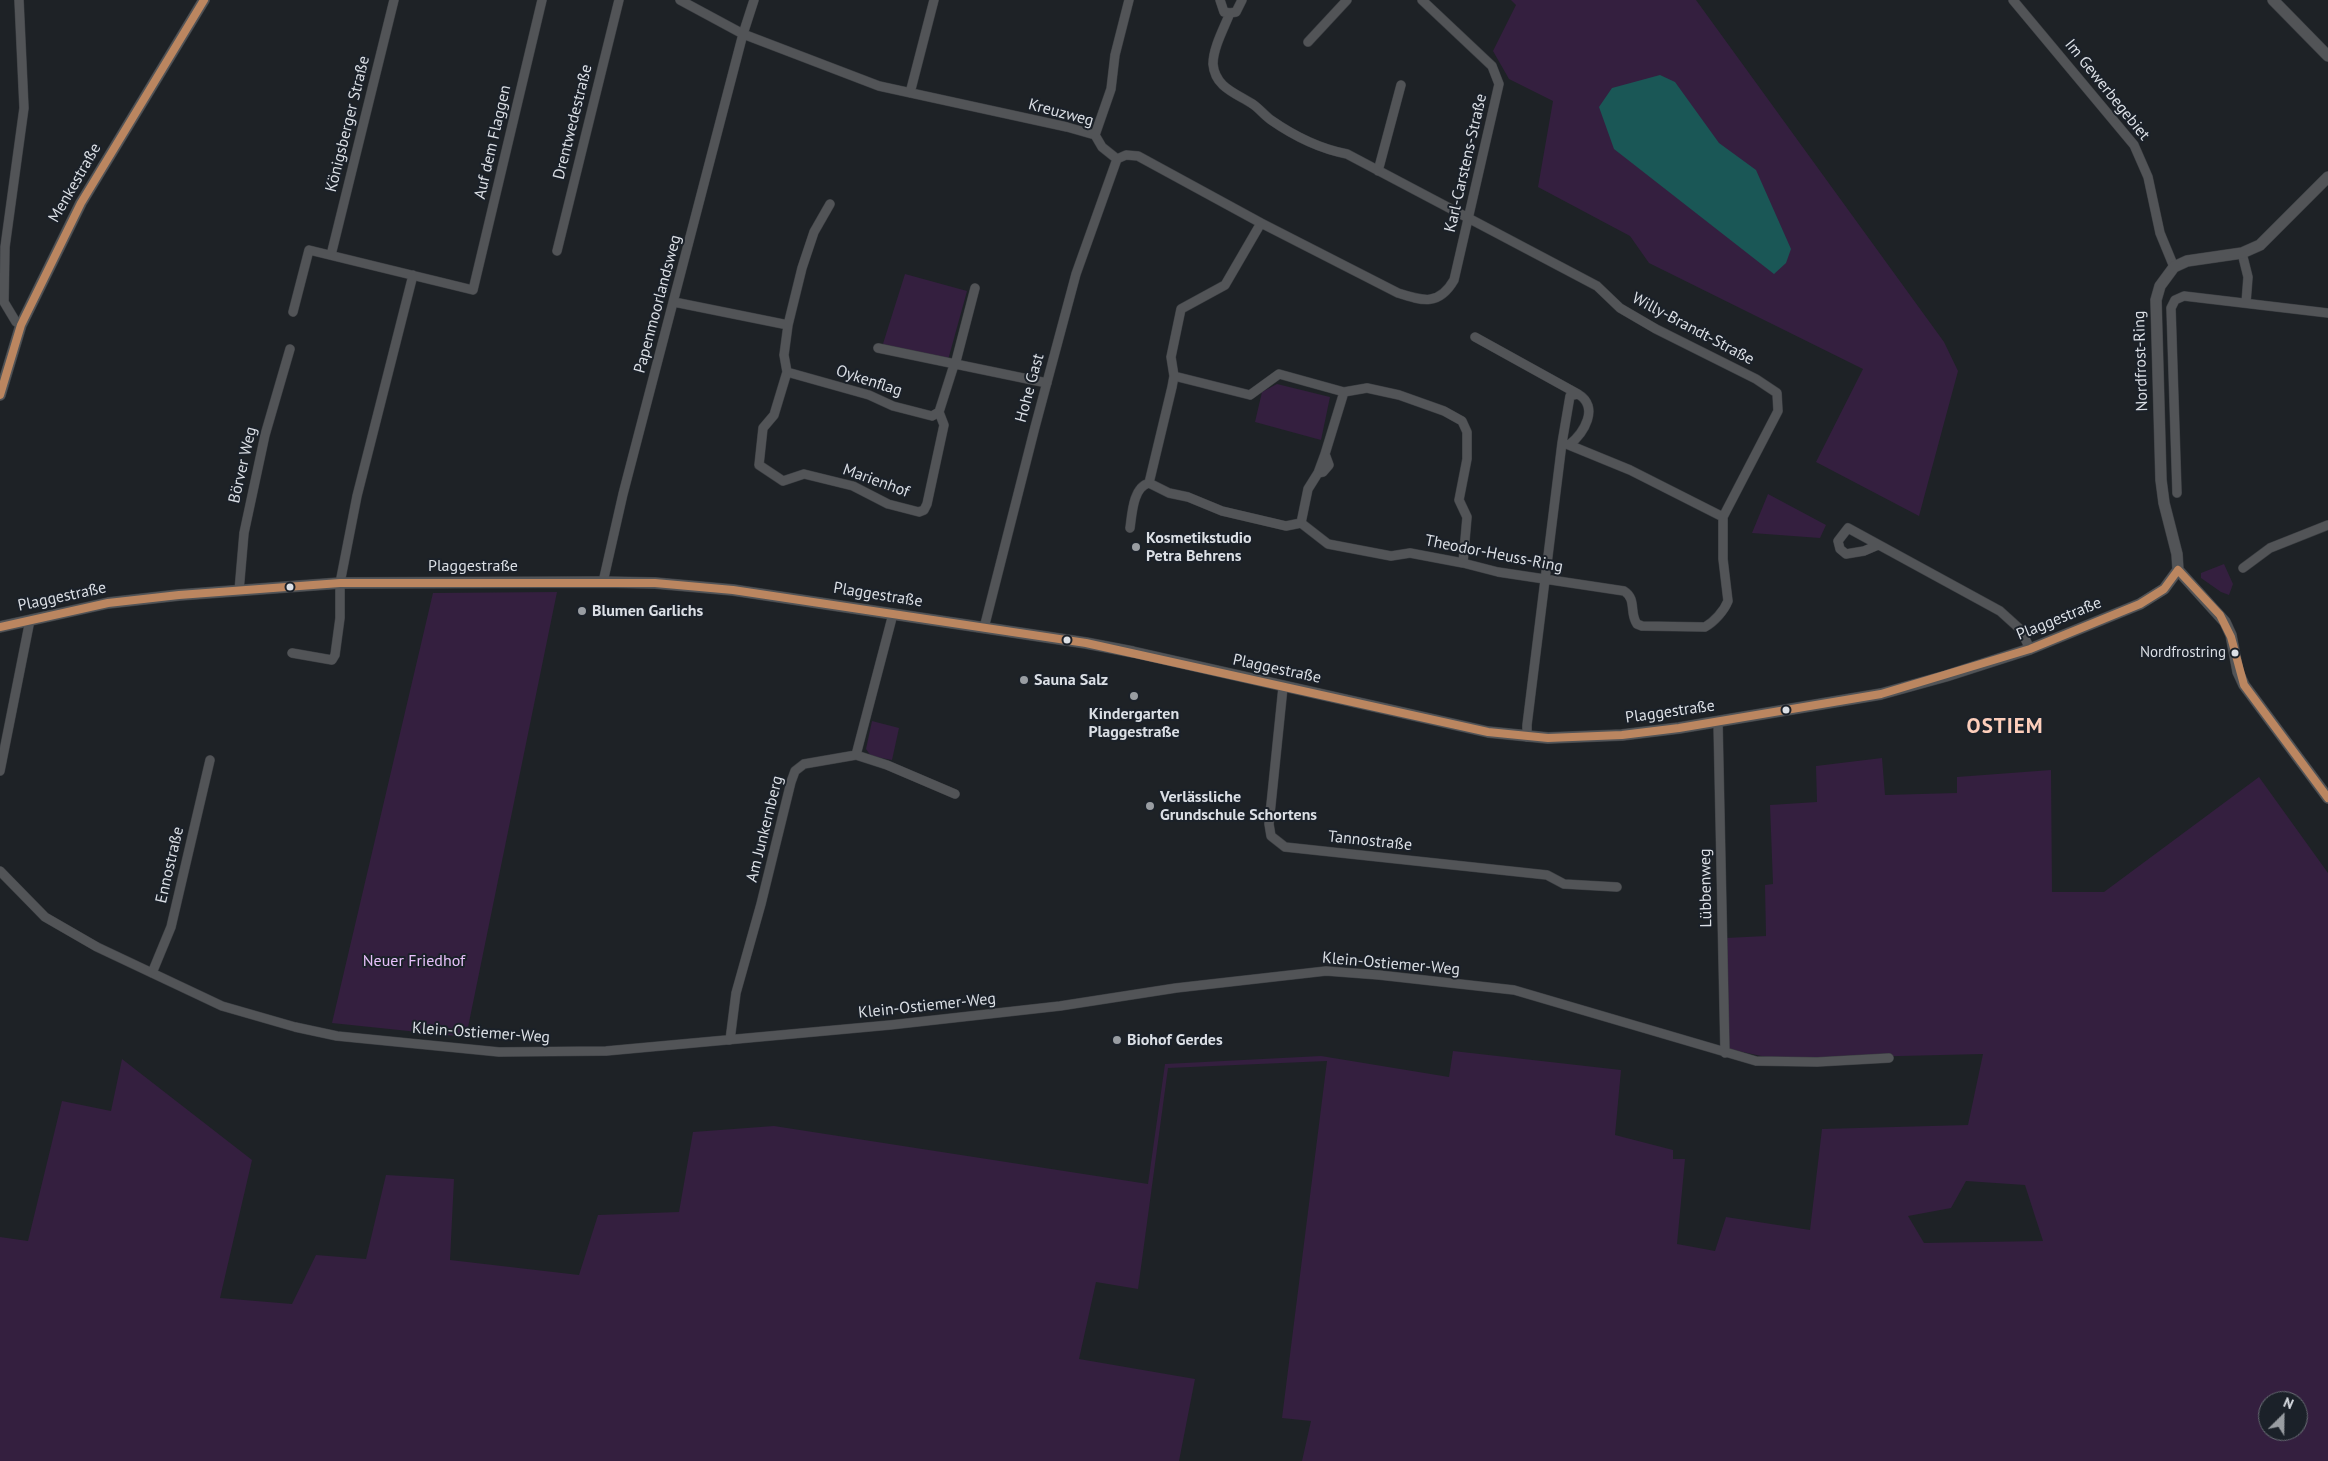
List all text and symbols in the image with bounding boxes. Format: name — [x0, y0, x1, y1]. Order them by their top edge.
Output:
street label: Im Gewerbegebiet — [2060, 36, 2154, 144]
street label: Königsberger Straße — [322, 54, 374, 194]
street label: Drentwedestraße — [549, 63, 597, 181]
street label: Auf dem Flaggen — [471, 83, 515, 201]
street label: Karl-Carstens-Straße — [1441, 92, 1491, 234]
street label: Kreuzweg — [1026, 95, 1096, 131]
street label: Menkestraße — [45, 140, 105, 226]
street label: Papenmoorlandsweg — [630, 233, 686, 375]
street label: Willy-Brandt-Straße — [1629, 289, 1757, 369]
street label: Nordfrost-Ring — [2130, 310, 2152, 412]
street label: Hohe Gast — [1012, 352, 1048, 424]
street label: Oykenflag — [834, 361, 904, 401]
street label: Börver Weg — [225, 425, 261, 505]
street label: Marienhof — [840, 460, 912, 502]
place label: Kosmetikstudio Petra Behrens — [1146, 528, 1252, 566]
street label: Theodor-Heuss-Ring — [1423, 531, 1565, 577]
marker: Kosmetikstudio Petra Behrens — [1130, 541, 1142, 553]
street label: Plaggestraße — [428, 556, 518, 576]
street label: Plaggestraße — [16, 578, 108, 616]
street label: Plaggestraße — [832, 578, 924, 612]
unlabelled marker — [285, 582, 295, 592]
street label: Plaggestraße — [2014, 593, 2104, 645]
place label: Blumen Garlichs — [592, 601, 703, 621]
marker: Blumen Garlichs — [576, 605, 588, 617]
unlabelled marker — [1062, 635, 1072, 645]
place label: Nordfrostring — [2140, 644, 2226, 662]
marker: Nordfrostring — [2230, 648, 2240, 658]
street label: Plaggestraße — [1231, 650, 1323, 688]
place label: Sauna Salz — [1034, 670, 1108, 690]
marker: Sauna Salz — [1018, 674, 1030, 686]
marker: Kindergarten Plaggestraße — [1128, 690, 1140, 702]
street label: Plaggestraße — [1624, 696, 1716, 728]
place label: Kindergarten Plaggestraße — [1088, 704, 1180, 742]
unlabelled marker — [1781, 705, 1791, 715]
district label: OSTIEM — [1966, 714, 2044, 740]
street label: Am Junkernberg — [742, 774, 788, 884]
place label: Verlässliche Grundschule Schortens — [1160, 787, 1317, 825]
marker: Verlässliche Grundschule Schortens — [1144, 800, 1156, 812]
street label: Ennostraße — [152, 825, 188, 905]
street label: Tannostraße — [1327, 827, 1413, 855]
street label: Lübbenweg — [1696, 848, 1716, 928]
street label: Klein-Ostiemer-Weg — [1321, 948, 1461, 980]
park label: Neuer Friedhof — [363, 951, 465, 971]
street label: Klein-Ostiemer-Weg — [857, 989, 997, 1023]
street label: Klein-Ostiemer-Weg — [411, 1019, 551, 1047]
place label: Biohof Gerdes — [1127, 1030, 1223, 1050]
marker: Biohof Gerdes — [1111, 1034, 1123, 1046]
north arrow — [2258, 1391, 2308, 1441]
text: N — [2281, 1393, 2296, 1413]

